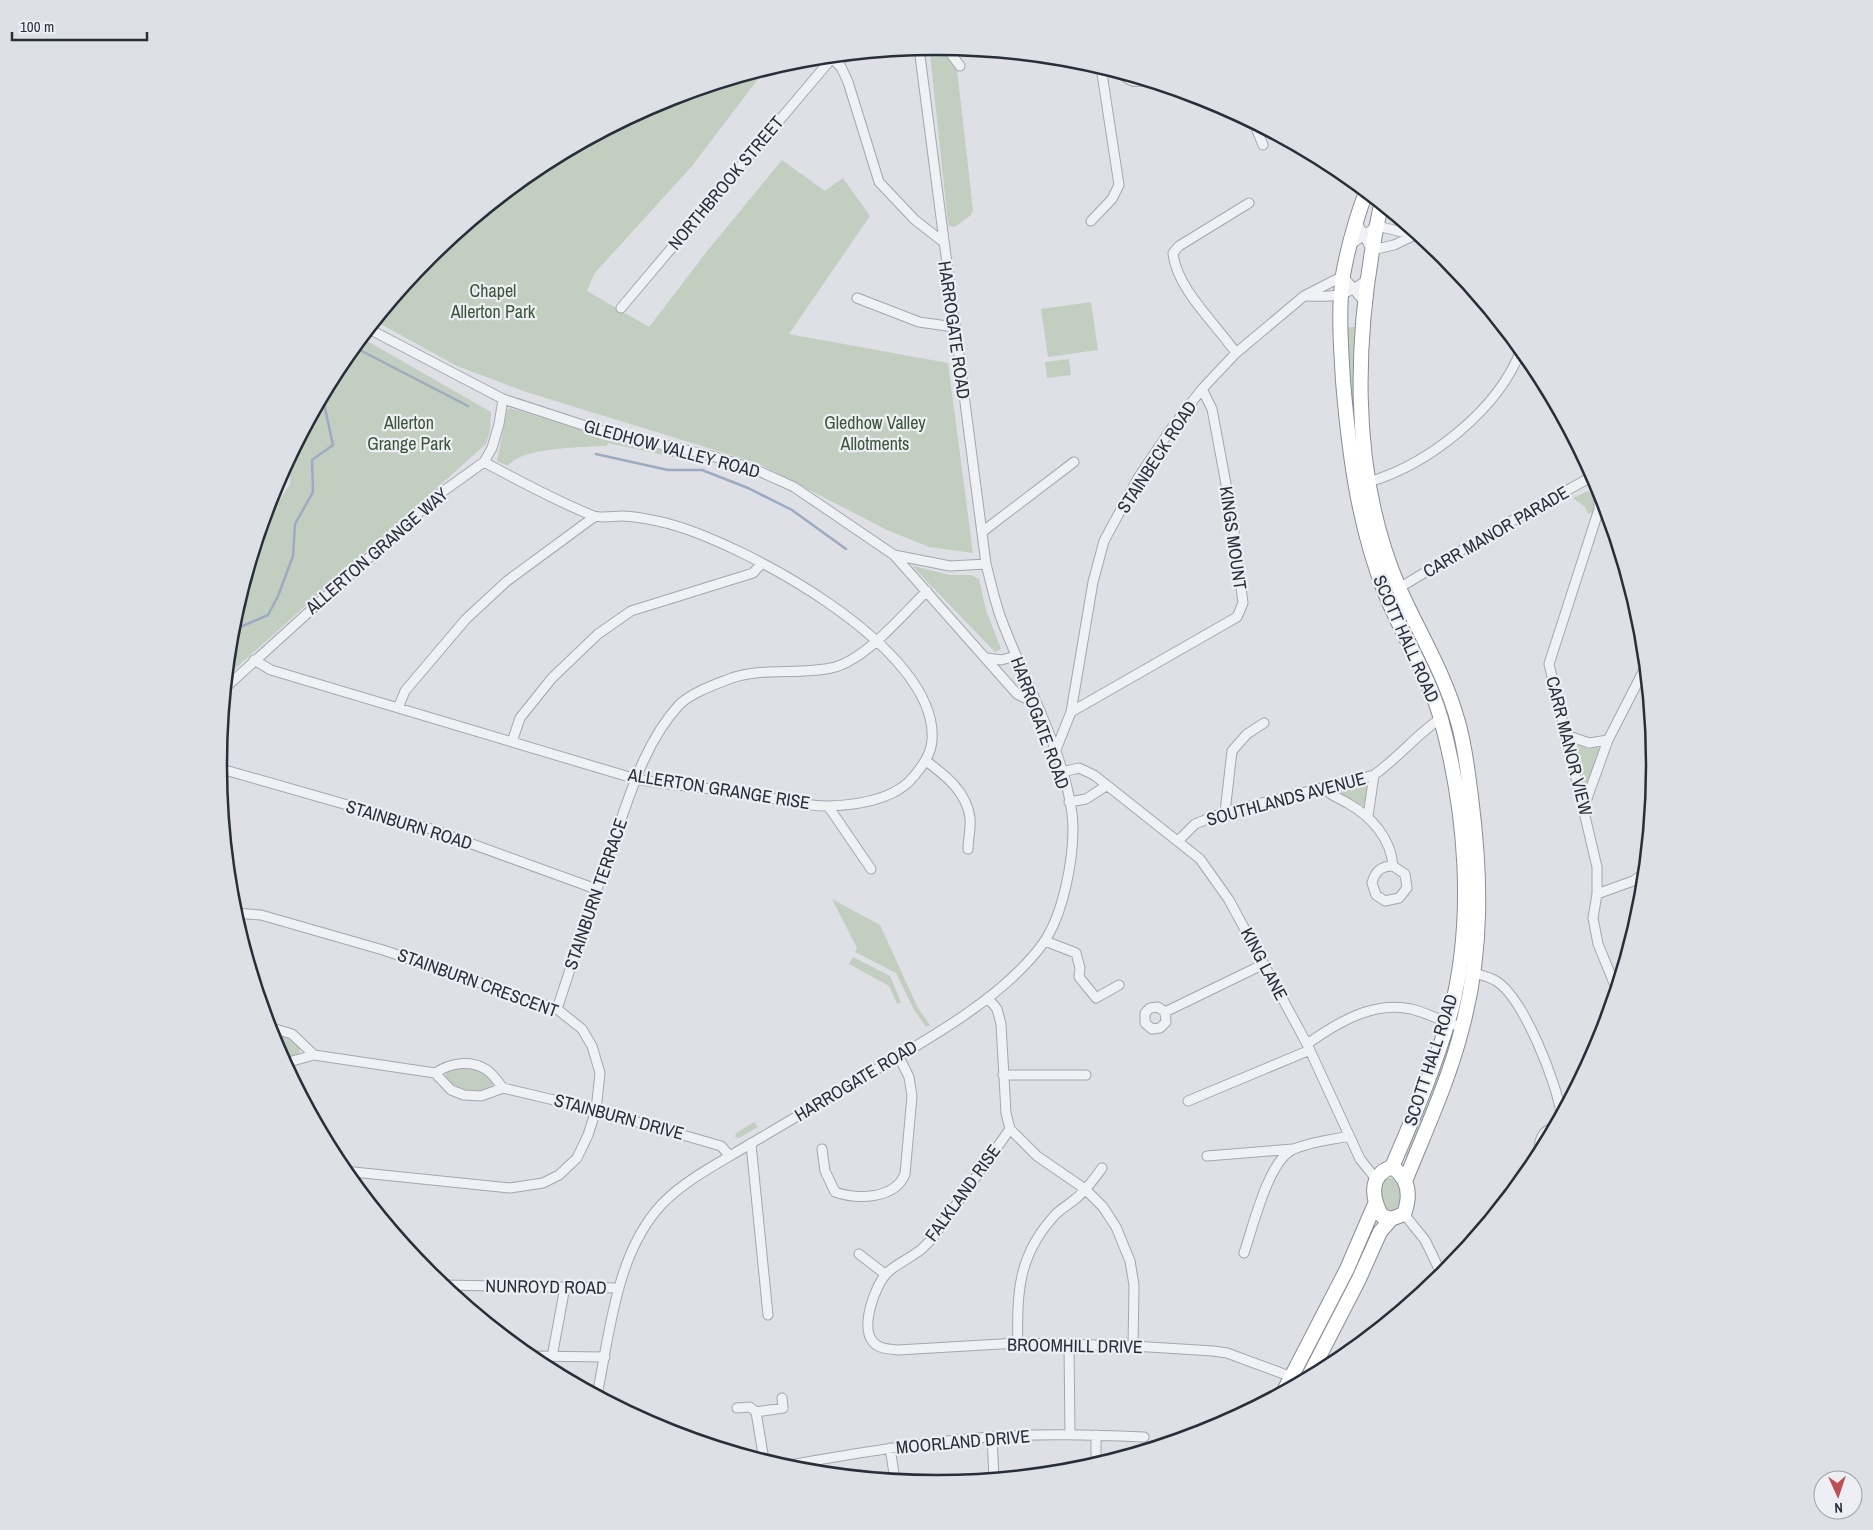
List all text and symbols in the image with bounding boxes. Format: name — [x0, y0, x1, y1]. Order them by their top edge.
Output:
scale bar — [12, 10, 148, 42]
text: 100 m — [20, 16, 54, 37]
street label: NORTHBROOK STREET — [662, 110, 789, 255]
street label: HARROGATE ROAD — [932, 259, 977, 401]
park label: Chapel Allerton Park — [450, 278, 536, 324]
street label: STAINBECK ROAD — [1111, 396, 1202, 518]
park label: Allerton Grange Park — [367, 410, 451, 456]
park label: Gledhow Valley Allotments — [824, 410, 926, 456]
street label: GLEDHOW VALLEY ROAD — [581, 413, 763, 484]
street label: CARR MANOR PARADE — [1418, 480, 1573, 584]
street label: ALLERTON GRANGE WAY — [299, 482, 454, 620]
street label: KINGS MOUNT — [1214, 485, 1253, 591]
street label: SCOTT HALL ROAD — [1367, 571, 1446, 706]
street label: HARROGATE ROAD — [1005, 653, 1076, 792]
street label: CARR MANOR VIEW — [1540, 674, 1599, 818]
street label: ALLERTON GRANGE RISE — [625, 762, 812, 815]
street label: SOUTHLANDS AVENUE — [1204, 765, 1368, 832]
street label: STAINBURN ROAD — [343, 793, 475, 856]
street label: STAINBURN TERRACE — [558, 815, 633, 973]
street label: KING LANE — [1235, 923, 1294, 1004]
street label: STAINBURN CRESCENT — [394, 942, 562, 1023]
street label: SCOTT HALL ROAD — [1397, 991, 1464, 1129]
street label: HARROGATE ROAD — [790, 1034, 922, 1127]
street label: STAINBURN DRIVE — [551, 1087, 687, 1146]
street label: FALKLAND RISE — [919, 1139, 1006, 1246]
street label: NUNROYD ROAD — [485, 1273, 607, 1300]
street label: BROOMHILL DRIVE — [1007, 1332, 1143, 1359]
street label: MOORLAND DRIVE — [895, 1423, 1031, 1460]
north arrow — [1813, 1470, 1863, 1520]
text: N — [1834, 1499, 1843, 1517]

